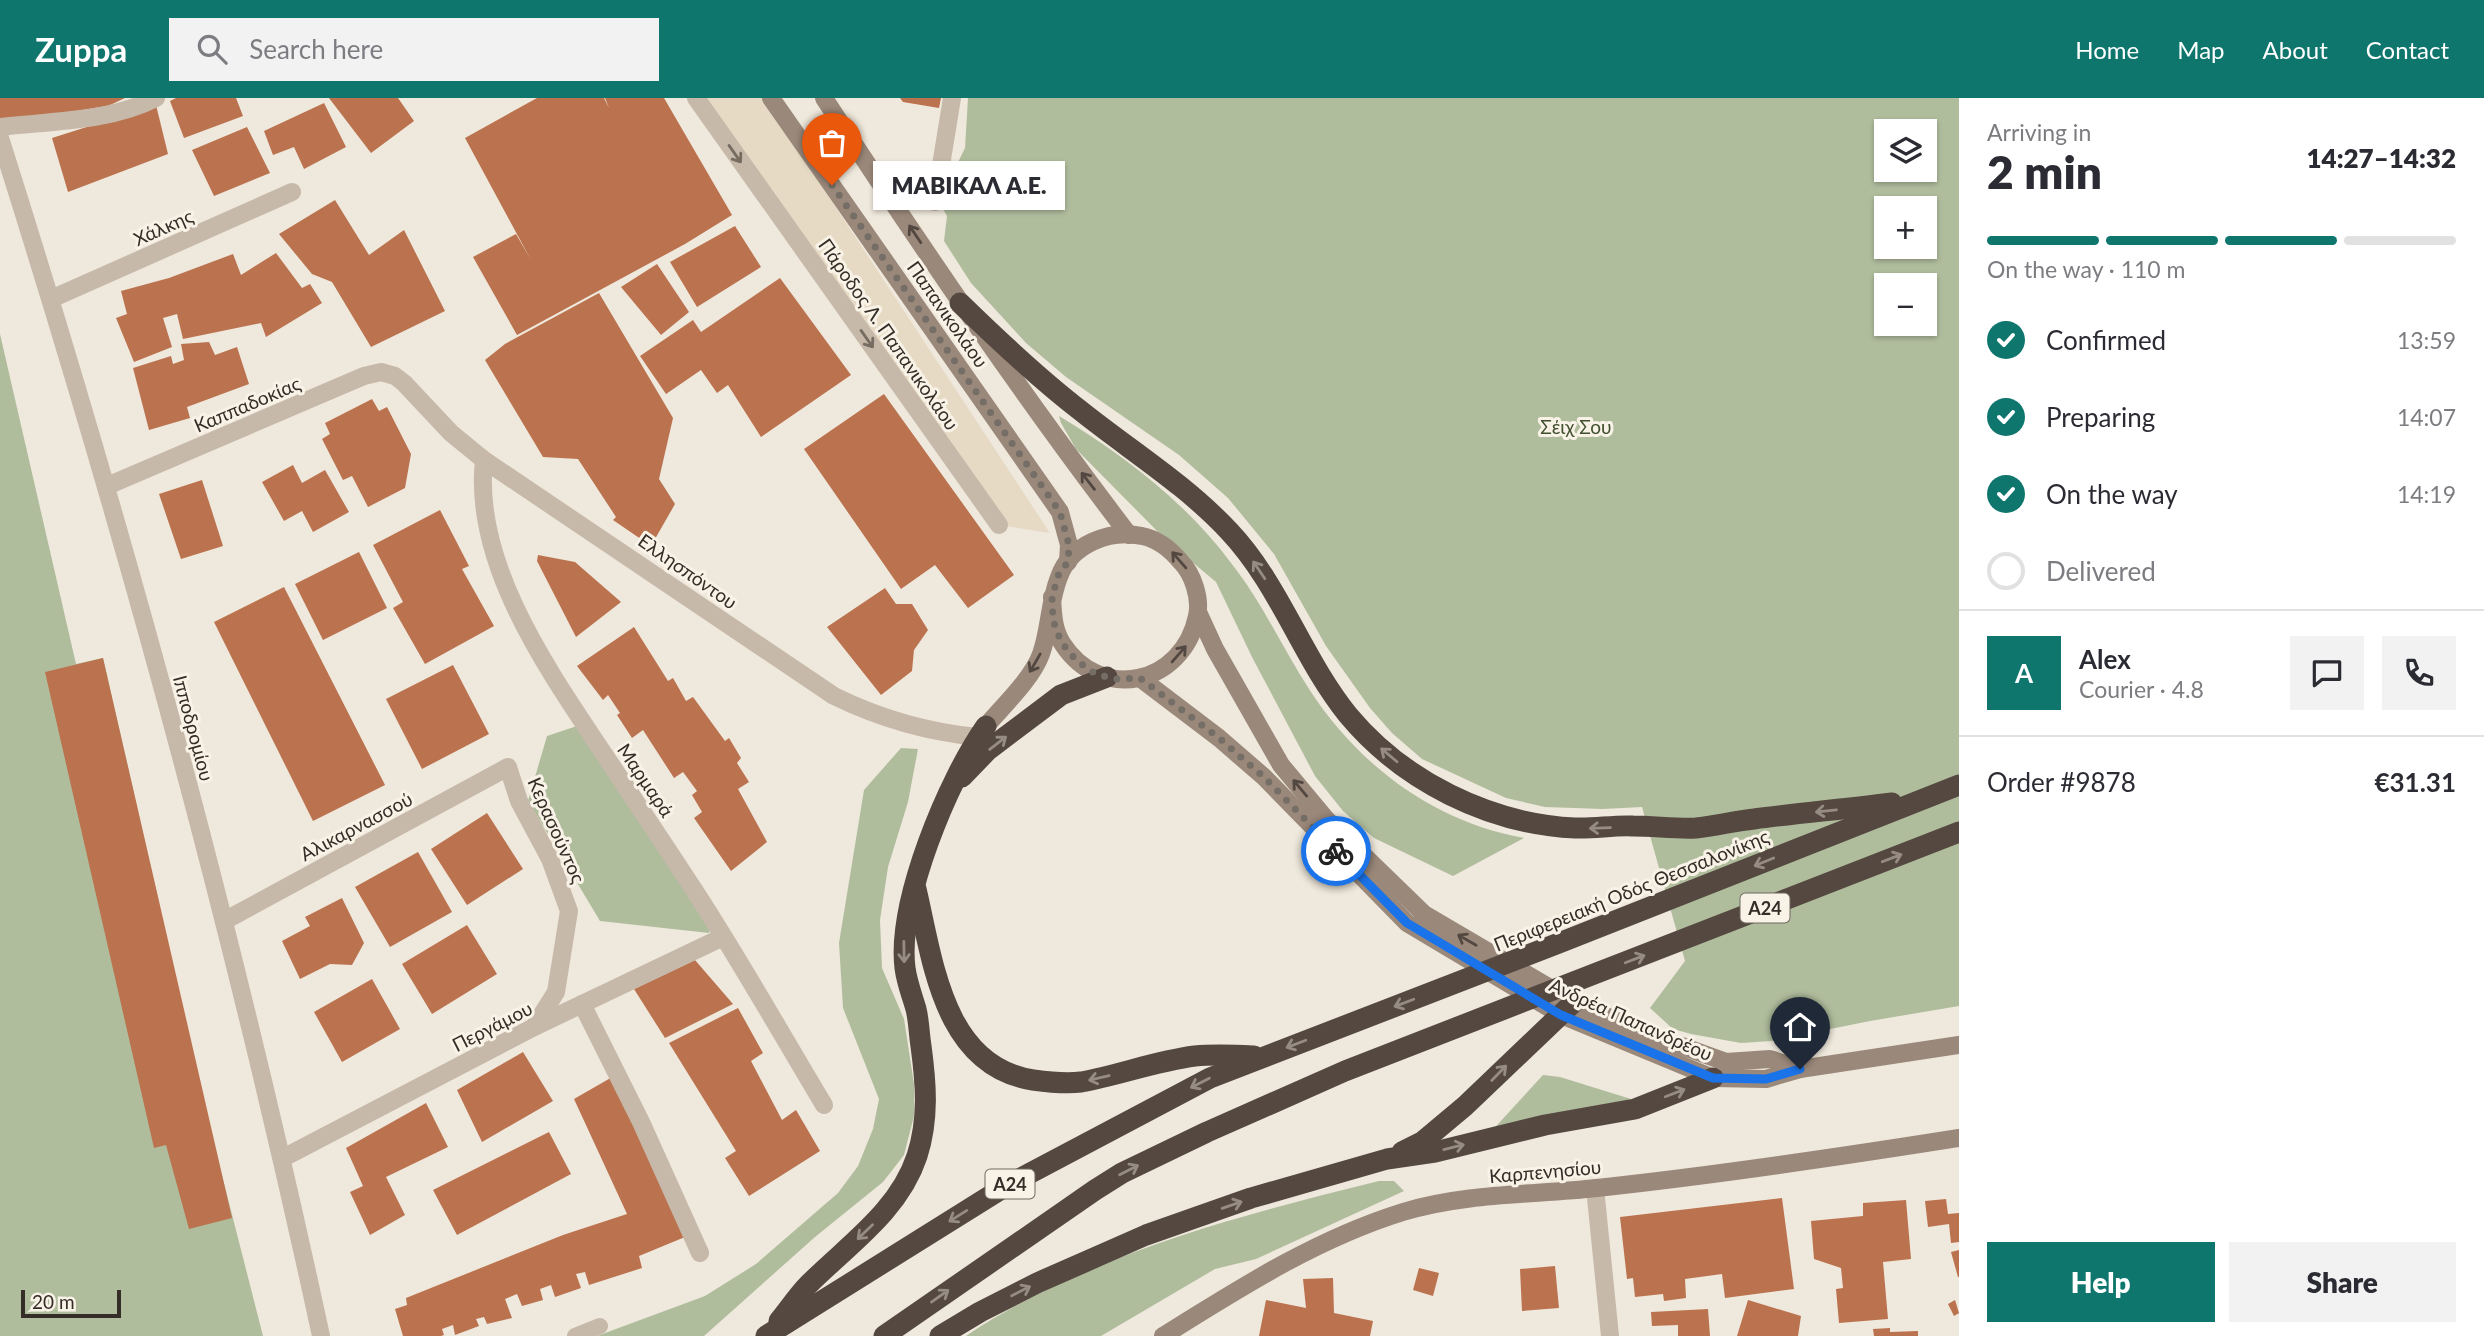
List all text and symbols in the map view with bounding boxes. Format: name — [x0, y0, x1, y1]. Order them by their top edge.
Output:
search box — [169, 18, 659, 81]
text: Zuppa — [35, 29, 127, 69]
icon: search — [193, 30, 231, 68]
text: Search here — [249, 33, 383, 65]
text: Home — [2075, 35, 2139, 64]
text: Map — [2177, 35, 2225, 64]
text: About — [2263, 35, 2328, 64]
text: Contact — [2366, 35, 2449, 64]
pin — [802, 113, 862, 185]
text: Arriving in — [1987, 118, 2091, 146]
map controls — [1874, 119, 1937, 336]
button: layers — [1874, 119, 1937, 182]
icon: bag — [813, 124, 851, 162]
text: 14:27–14:32 — [2306, 142, 2456, 174]
one-way arrow — [728, 144, 742, 163]
text: 2 min — [1987, 144, 2102, 199]
callout: ΜΑΒΙΚΑΛ Α.Ε. — [874, 160, 1066, 210]
text: ΜΑΒΙΚΑΛ Α.Ε. — [892, 171, 1046, 199]
button: + — [1874, 196, 1937, 259]
street label: Χάλκης — [130, 204, 196, 250]
one-way arrow — [907, 225, 921, 245]
street label: Πάροδος Λ. Παπανικολάου — [814, 234, 964, 434]
text: On the way · 110 m — [1987, 255, 2186, 283]
street label: Παπανικολάου — [903, 256, 993, 372]
button: − — [1874, 273, 1937, 336]
icon: check — [1987, 321, 2025, 359]
text: Confirmed — [2046, 324, 2166, 356]
text: 13:59 — [2397, 326, 2456, 354]
one-way arrow — [860, 329, 874, 348]
street label: Καππαδοκίας — [190, 371, 304, 437]
icon: check — [1987, 398, 2025, 436]
text: Preparing — [2046, 401, 2155, 433]
text: 14:07 — [2397, 403, 2456, 431]
park label: Σέιχ Σου — [1540, 415, 1612, 438]
one-way arrow — [1080, 472, 1095, 490]
icon: check — [1987, 475, 2025, 513]
text: On the way — [2046, 478, 2178, 510]
text: 14:19 — [2397, 480, 2456, 508]
street label: Ελλησπόντου — [634, 529, 742, 613]
one-way arrow — [1171, 551, 1187, 569]
text: Delivered — [2046, 555, 2156, 587]
one-way arrow — [1252, 561, 1266, 581]
button: chat — [2290, 636, 2364, 710]
button: phone — [2382, 636, 2456, 710]
text: Alex — [2079, 643, 2131, 675]
one-way arrow — [1171, 645, 1187, 663]
one-way arrow — [1028, 652, 1042, 672]
text: A — [2015, 657, 2033, 689]
street label: Ιπποδρομίου — [169, 673, 219, 783]
text: Courier · 4.8 — [2079, 675, 2204, 703]
one-way arrow — [988, 736, 1006, 751]
street label: Μαρμαρά — [613, 739, 679, 822]
one-way arrow — [1381, 748, 1399, 763]
text: Order #9878 — [1987, 766, 2136, 798]
text: €31.31 — [2374, 766, 2456, 798]
street label: Κερασούντος — [523, 774, 591, 887]
one-way arrow — [1292, 780, 1308, 798]
street label: Αλικαρνασσού — [296, 787, 416, 865]
one-way arrow — [1815, 804, 1838, 817]
courier — [1301, 816, 1371, 886]
one-way arrow — [1588, 821, 1611, 834]
street label: Περιφερειακή Οδός Θεσσαλονίκης — [1490, 824, 1772, 956]
icon: bike — [1317, 832, 1355, 870]
one-way arrow — [1881, 851, 1903, 863]
one-way arrow — [1753, 856, 1775, 869]
road number: Α24 — [1740, 894, 1790, 922]
one-way arrow — [1458, 933, 1478, 947]
one-way arrow — [898, 940, 911, 963]
one-way arrow — [1623, 952, 1645, 965]
street label: Ανδρέα Παπανδρέου — [1546, 973, 1716, 1065]
street label: Περγάμου — [448, 996, 536, 1056]
pin — [1770, 997, 1830, 1069]
one-way arrow — [1394, 998, 1416, 1011]
icon: home — [1781, 1008, 1819, 1046]
one-way arrow — [1285, 1039, 1307, 1051]
one-way arrow — [1490, 1065, 1507, 1082]
one-way arrow — [1088, 1071, 1111, 1085]
one-way arrow — [1190, 1076, 1211, 1090]
one-way arrow — [1663, 1086, 1685, 1098]
one-way arrow — [1443, 1140, 1465, 1153]
street label: Καρπενησίου — [1488, 1155, 1602, 1187]
one-way arrow — [1118, 1163, 1139, 1177]
road number: Α24 — [986, 1170, 1034, 1198]
one-way arrow — [1220, 1197, 1242, 1210]
one-way arrow — [948, 1209, 968, 1223]
one-way arrow — [857, 1224, 874, 1241]
button: Help — [1987, 1242, 2215, 1322]
button: Share — [2229, 1242, 2456, 1322]
one-way arrow — [1010, 1283, 1031, 1297]
scale bar — [21, 1287, 121, 1319]
one-way arrow — [930, 1289, 949, 1304]
text: 20 m — [32, 1290, 75, 1313]

